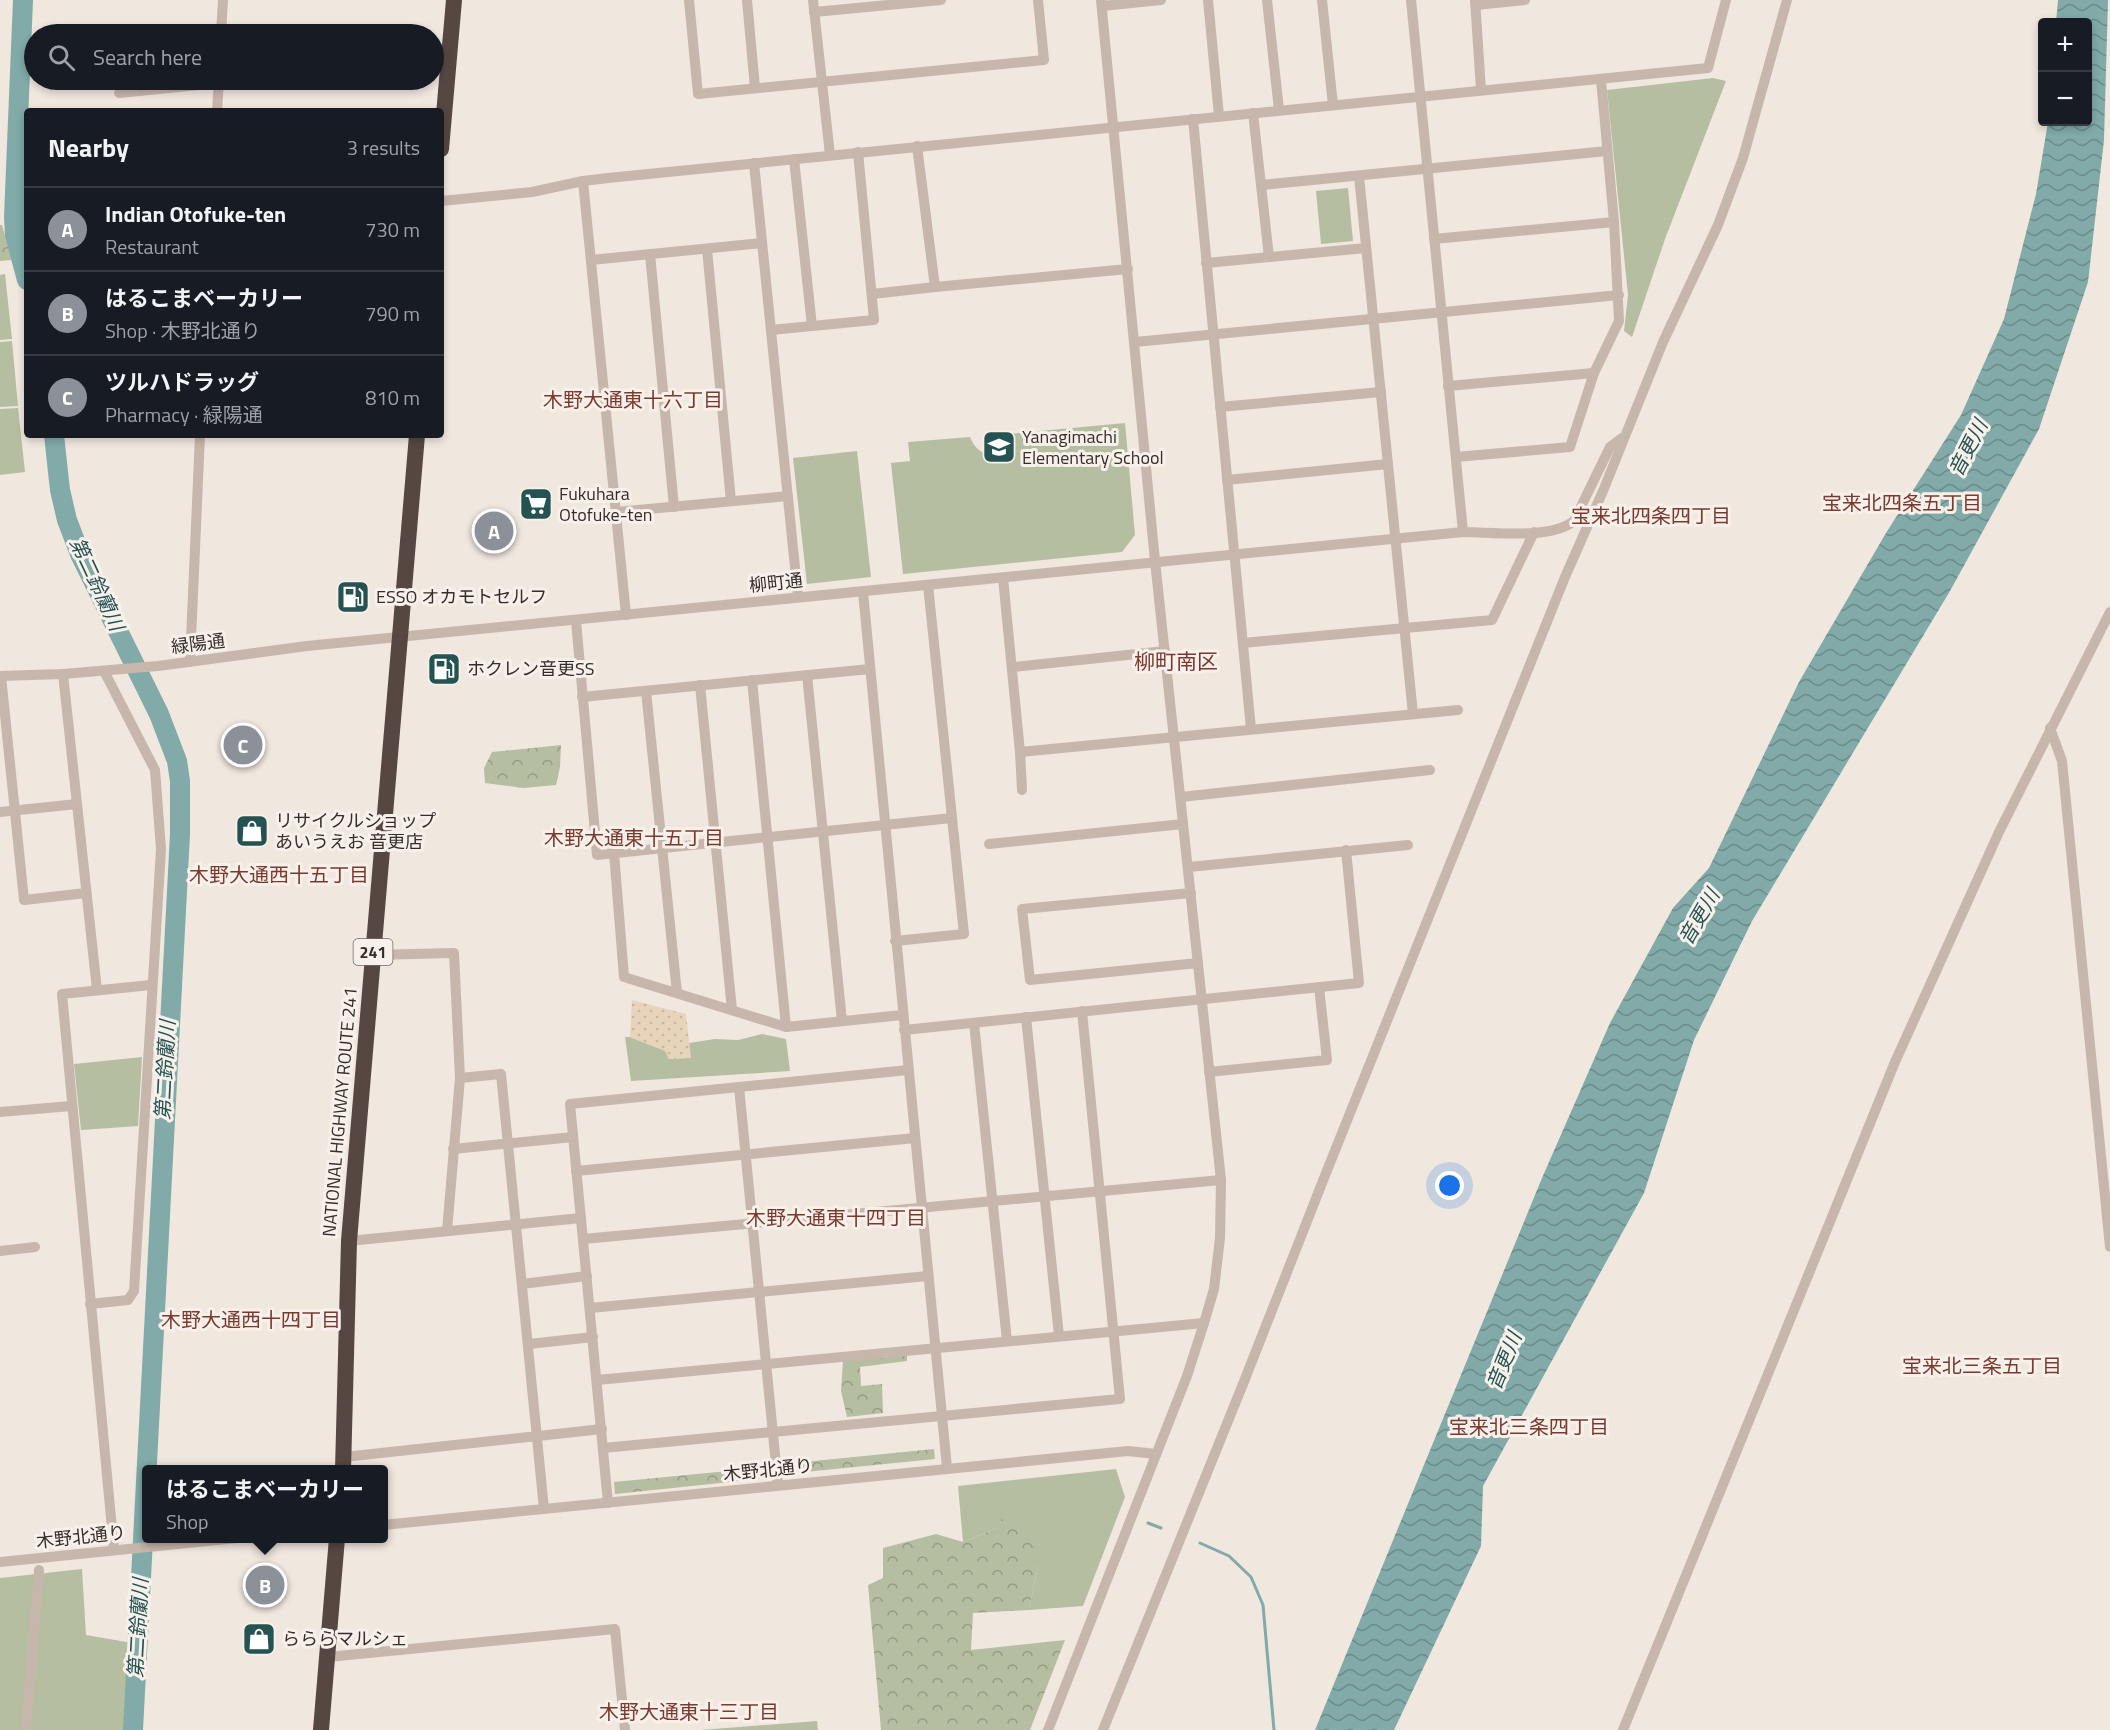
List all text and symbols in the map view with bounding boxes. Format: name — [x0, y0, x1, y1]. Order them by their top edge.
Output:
map controls — [2038, 18, 2092, 126]
button: + — [2038, 18, 2092, 72]
search box — [24, 24, 444, 90]
text: Search here — [93, 40, 202, 74]
icon: search — [45, 41, 78, 74]
button: − — [2038, 72, 2092, 126]
text: Nearby — [48, 128, 129, 167]
text: 3 results — [347, 132, 420, 163]
text: Indian Otofuke-ten — [105, 197, 286, 231]
text: A — [61, 214, 74, 245]
text: 730 m — [365, 214, 420, 245]
text: Restaurant — [105, 231, 199, 262]
text: はるこまベーカリー — [105, 281, 303, 315]
text: B — [61, 298, 74, 329]
text: 790 m — [365, 298, 420, 329]
text: Shop · 木野北通り — [105, 315, 261, 346]
text: ツルハドラッグ — [105, 365, 259, 399]
text: C — [62, 382, 73, 413]
text: 810 m — [365, 382, 420, 413]
district label: 木野大通東十六丁目 — [543, 384, 723, 415]
text: Pharmacy · 緑陽通 — [105, 399, 263, 430]
water label: 音更川 — [1940, 412, 1996, 482]
place label: Yanagimachi Elementary School — [1022, 423, 1164, 471]
school or university icon: Yanagimachi Elementary School — [981, 429, 1017, 465]
place label: Fukuhara Otofuke-ten — [559, 480, 652, 528]
supermarket icon: Fukuhara Otofuke-ten — [518, 486, 554, 522]
district label: 宝来北四条五丁目 — [1822, 487, 1982, 518]
district label: 宝来北四条四丁目 — [1571, 500, 1731, 531]
pin: A — [474, 508, 514, 554]
water label: 第二鈴蘭川 — [62, 532, 133, 637]
street label: 柳町通 — [748, 566, 804, 599]
fuel station icon: ESSO オカモトセルフ — [335, 579, 371, 615]
place label: ESSO オカモトセルフ — [376, 583, 547, 610]
street label: 緑陽通 — [169, 627, 226, 660]
district label: 柳町南区 — [1134, 645, 1218, 677]
fuel station icon: ホクレン音更SS — [426, 651, 462, 687]
place label: ホクレン音更SS — [467, 655, 595, 682]
pin: C — [224, 722, 262, 768]
place label: リサイクルショップ あいうえお 音更店 — [275, 807, 436, 855]
shop icon: リサイクルショップ あいうえお 音更店 — [234, 813, 270, 849]
district label: 木野大通東十五丁目 — [544, 822, 724, 853]
district label: 木野大通西十五丁目 — [189, 859, 369, 890]
water label: 音更川 — [1670, 881, 1728, 950]
road number: 241 — [354, 939, 392, 965]
street label: NATIONAL HIGHWAY ROUTE 241 — [315, 986, 364, 1238]
water label: 第二鈴蘭川 — [146, 1017, 183, 1121]
your location — [1435, 1171, 1464, 1200]
district label: 木野大通東十四丁目 — [746, 1202, 926, 1233]
district label: 木野大通西十四丁目 — [161, 1304, 341, 1335]
water label: 音更川 — [1478, 1325, 1530, 1394]
district label: 宝来北三条五丁目 — [1902, 1350, 2062, 1381]
district label: 宝来北三条四丁目 — [1449, 1411, 1609, 1442]
street label: 木野北通り — [722, 1451, 814, 1488]
popup — [142, 1465, 388, 1543]
text: はるこまベーカリー — [166, 1472, 364, 1506]
text: Shop — [166, 1506, 209, 1537]
street label: 木野北通り — [35, 1518, 127, 1555]
pin: B — [246, 1562, 284, 1608]
water label: 第二鈴蘭川 — [119, 1575, 156, 1679]
shop icon: らららマルシェ — [241, 1621, 277, 1657]
place label: らららマルシェ — [282, 1625, 408, 1652]
district label: 木野大通東十三丁目 — [599, 1696, 779, 1727]

